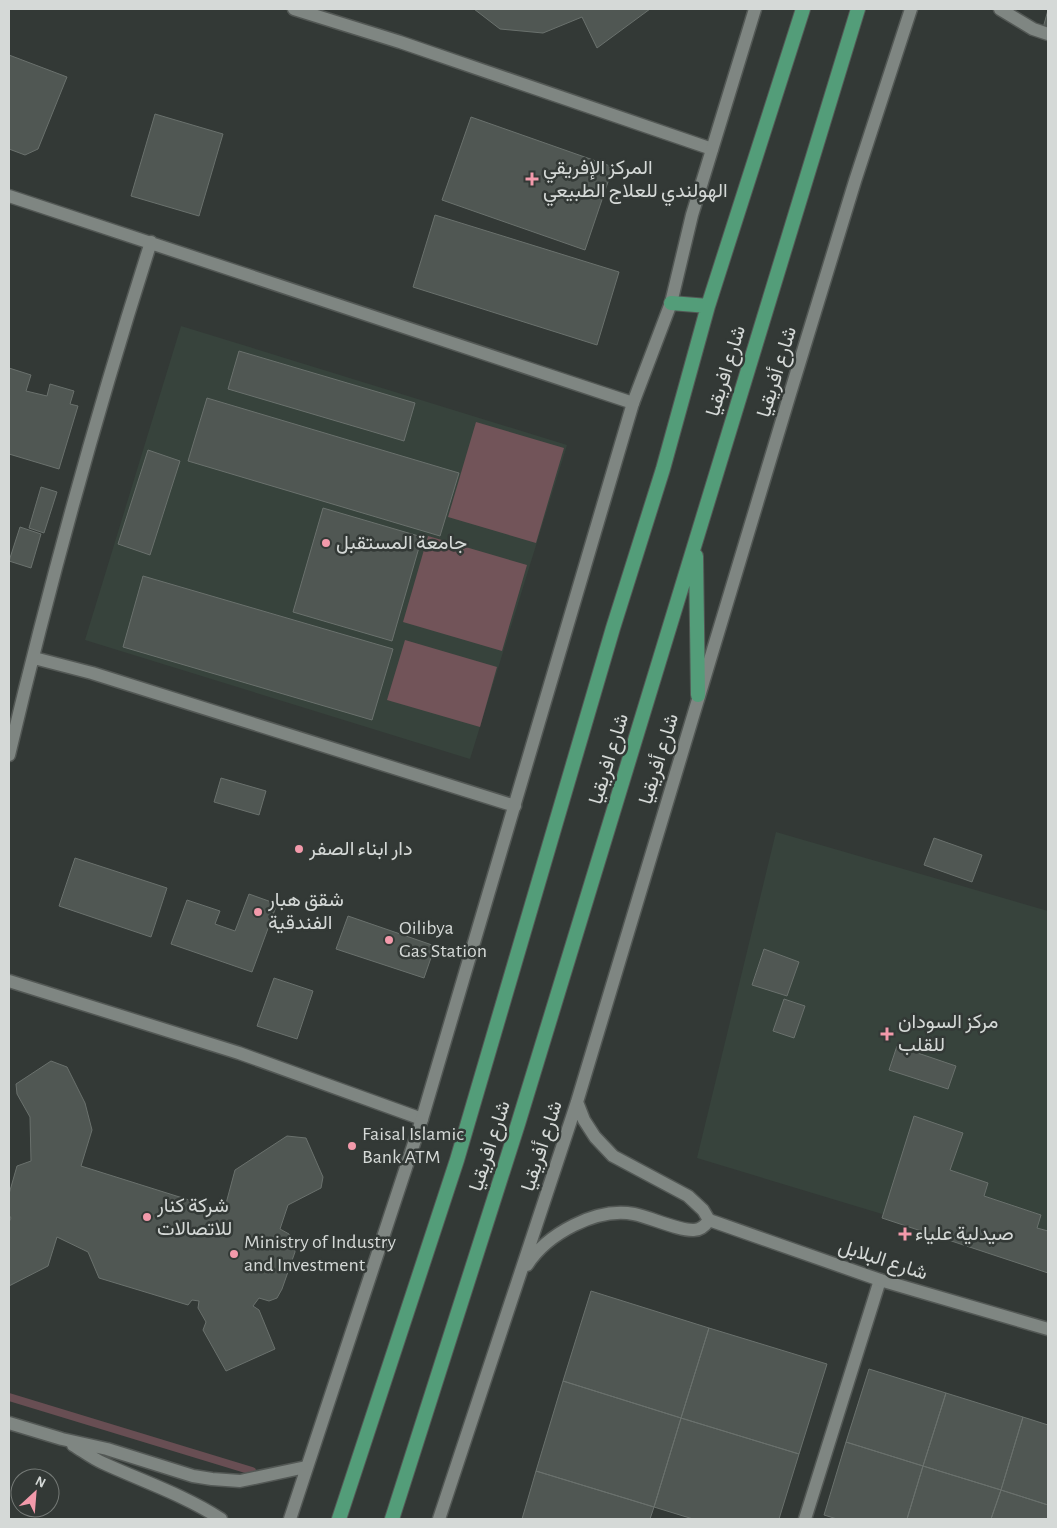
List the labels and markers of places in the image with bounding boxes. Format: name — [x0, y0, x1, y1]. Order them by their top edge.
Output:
place label: المركز الإفريقي الهولندي للعلاج الطبيعي — [543, 158, 728, 207]
marker: المركز الإفريقي الهولندي للعلاج الطبيعي — [525, 172, 539, 186]
place label: جامعة المستقبل — [336, 533, 467, 554]
marker: جامعة المستقبل — [320, 537, 332, 549]
place label: دار ابناء الصفر — [308, 839, 413, 861]
marker: دار ابناء الصفر — [293, 843, 305, 855]
place label: شقق هبار الفندقية — [267, 890, 344, 934]
marker: شقق هبار الفندقية — [252, 906, 264, 918]
place label: Oilibya Gas Station — [399, 918, 487, 961]
marker: Oilibya Gas Station — [383, 934, 395, 946]
place label: مركز السودان للقلب — [898, 1012, 998, 1056]
marker: مركز السودان للقلب — [880, 1027, 894, 1041]
place label: Faisal Islamic Bank ATM — [362, 1124, 464, 1167]
marker: Faisal Islamic Bank ATM — [346, 1140, 358, 1152]
place label: شركة كنار للاتصالات — [156, 1196, 232, 1239]
marker: شركة كنار للاتصالات — [141, 1211, 153, 1223]
place label: صيدلية علياء — [915, 1224, 1014, 1245]
marker: صيدلية علياء — [899, 1228, 911, 1240]
place label: Ministry of Industry and Investment — [244, 1232, 396, 1275]
marker: Ministry of Industry and Investment — [228, 1248, 240, 1260]

